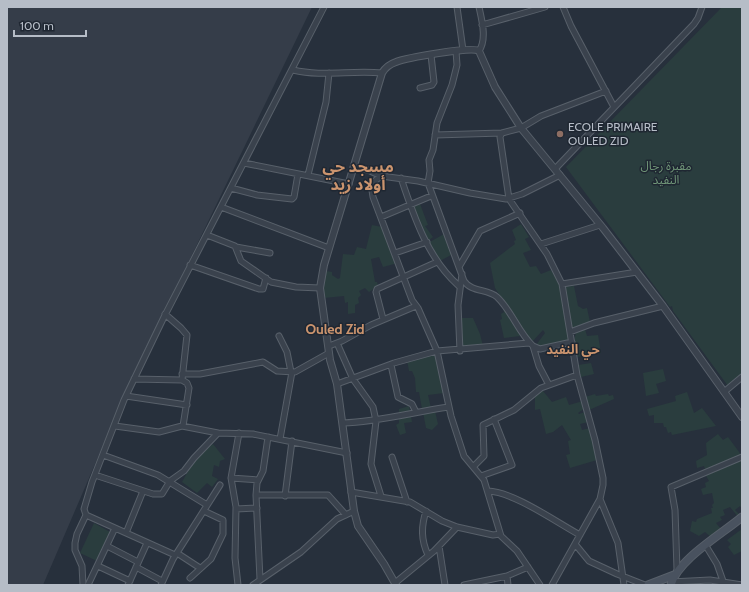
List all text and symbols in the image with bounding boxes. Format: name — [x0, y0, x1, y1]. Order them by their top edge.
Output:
scale bar — [14, 12, 86, 38]
text: 100 m — [20, 18, 54, 33]
place label: ECOLE PRIMAIRE OULED ZID — [568, 119, 658, 148]
marker: ECOLE PRIMAIRE OULED ZID — [555, 129, 565, 139]
district label: مسجد حي أولاد زيد — [322, 157, 394, 194]
park label: مقبرة رجال النفيد — [640, 158, 692, 187]
district label: Ouled Zid — [305, 320, 365, 338]
district label: حي النفيد — [546, 341, 600, 360]

